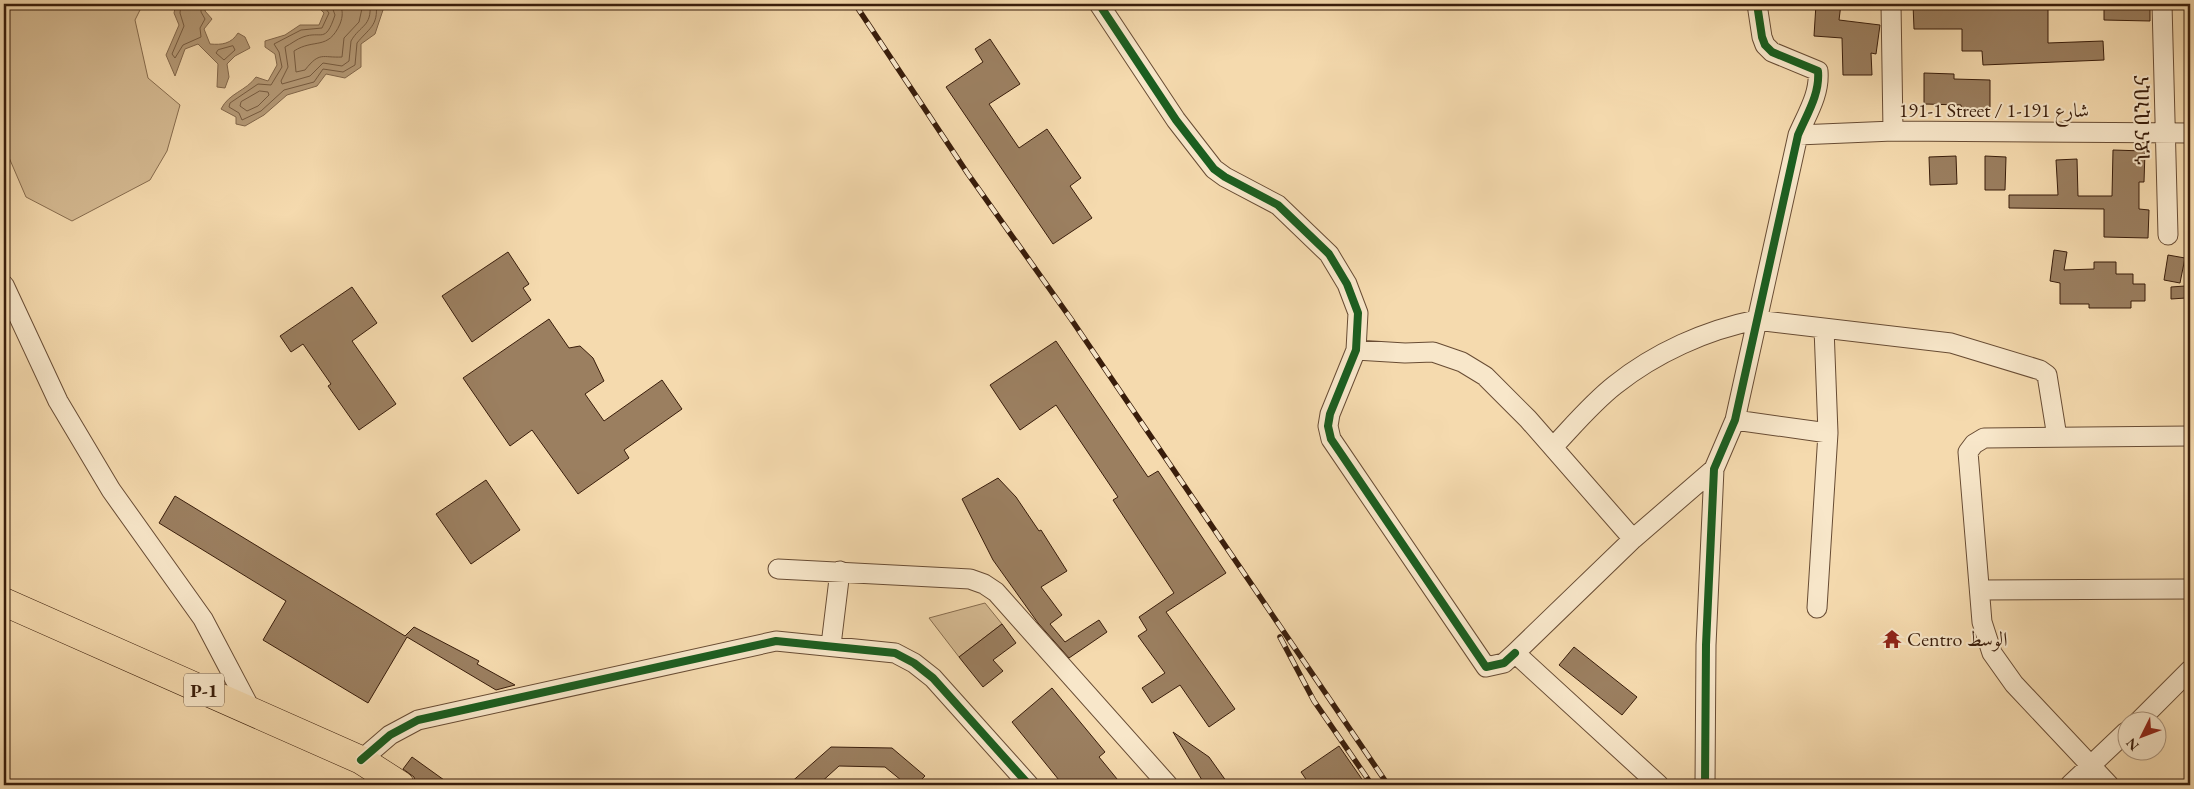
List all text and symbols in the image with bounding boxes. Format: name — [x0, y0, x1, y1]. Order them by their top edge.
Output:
street label: ጎደና ቢንቢና — [2128, 75, 2156, 165]
street label: 191-1 Street / شارع 191-1 — [1899, 97, 2089, 128]
place label: Centro الوسط — [1907, 626, 2008, 652]
temple icon: Centro الوسط — [1881, 628, 1903, 650]
road number: P-1 — [184, 674, 224, 706]
north arrow — [2116, 712, 2166, 762]
text: N — [2121, 734, 2143, 755]

